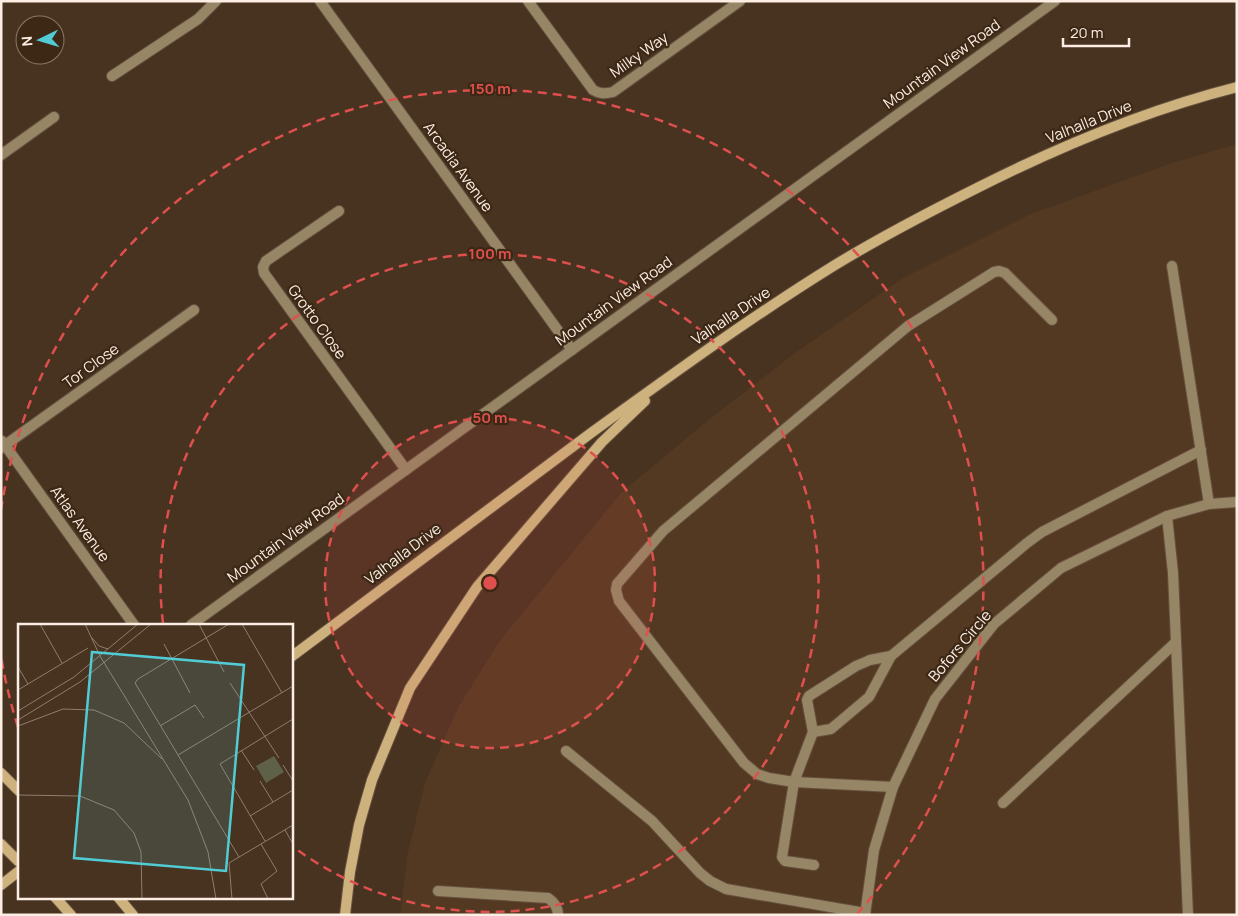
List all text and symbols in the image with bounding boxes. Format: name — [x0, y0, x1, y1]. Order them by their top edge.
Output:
street label: Mountain View Road — [879, 14, 1004, 113]
north arrow — [15, 15, 65, 65]
scale bar — [1063, 15, 1129, 47]
text: 20 m — [1070, 22, 1103, 43]
street label: Milky Way — [605, 27, 672, 82]
text: N — [17, 35, 36, 47]
text: 150 m — [469, 78, 511, 99]
street label: Valhalla Drive — [1043, 95, 1135, 148]
street label: Arcadia Avenue — [419, 117, 498, 216]
text: 100 m — [469, 243, 511, 264]
street label: Mountain View Road — [551, 251, 676, 350]
street label: Grotto Close — [283, 280, 352, 363]
street label: Valhalla Drive — [687, 281, 774, 350]
street label: Tor Close — [58, 338, 123, 393]
text: 50 m — [472, 407, 508, 428]
street label: Atlas Avenue — [46, 481, 115, 566]
street label: Mountain View Road — [223, 488, 348, 587]
street label: Valhalla Drive — [360, 518, 445, 589]
centre of rings — [481, 574, 499, 592]
street label: Bofors Circle — [923, 605, 996, 686]
inset map — [18, 624, 292, 898]

